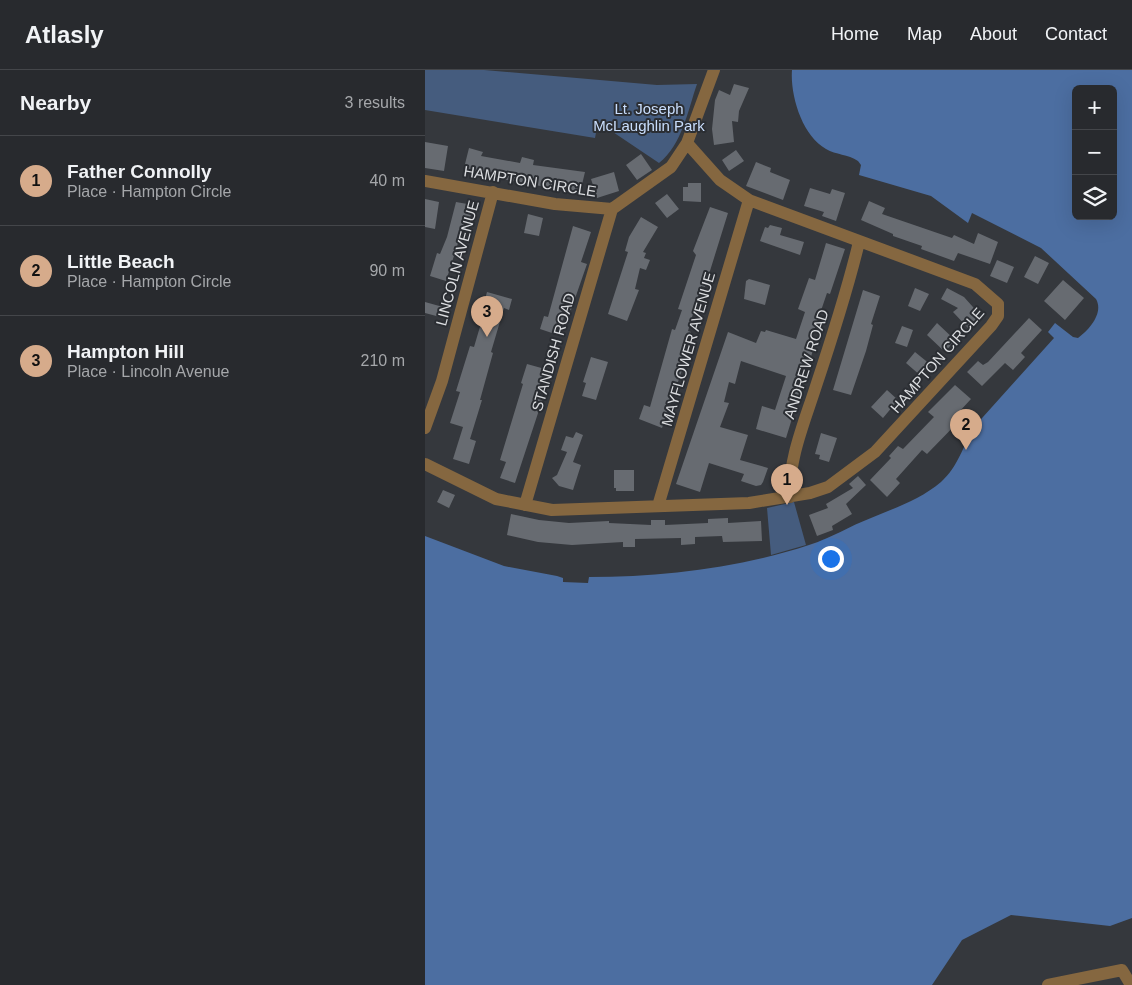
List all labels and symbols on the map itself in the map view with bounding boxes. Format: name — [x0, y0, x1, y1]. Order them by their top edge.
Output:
park label: Lt. Joseph McLaughlin Park — [593, 100, 705, 134]
street label: HAMPTON CIRCLE — [463, 162, 597, 200]
street label: LINCOLN AVENUE — [432, 199, 482, 327]
street label: MAYFLOWER AVENUE — [658, 270, 718, 428]
street label: STANDISH ROAD — [528, 291, 578, 413]
pin: 3 — [471, 296, 503, 337]
street label: HAMPTON CIRCLE — [887, 304, 987, 416]
street label: ANDREW ROAD — [780, 307, 832, 421]
pin: 2 — [950, 409, 982, 450]
pin: 1 — [771, 464, 803, 505]
your location — [818, 546, 844, 572]

